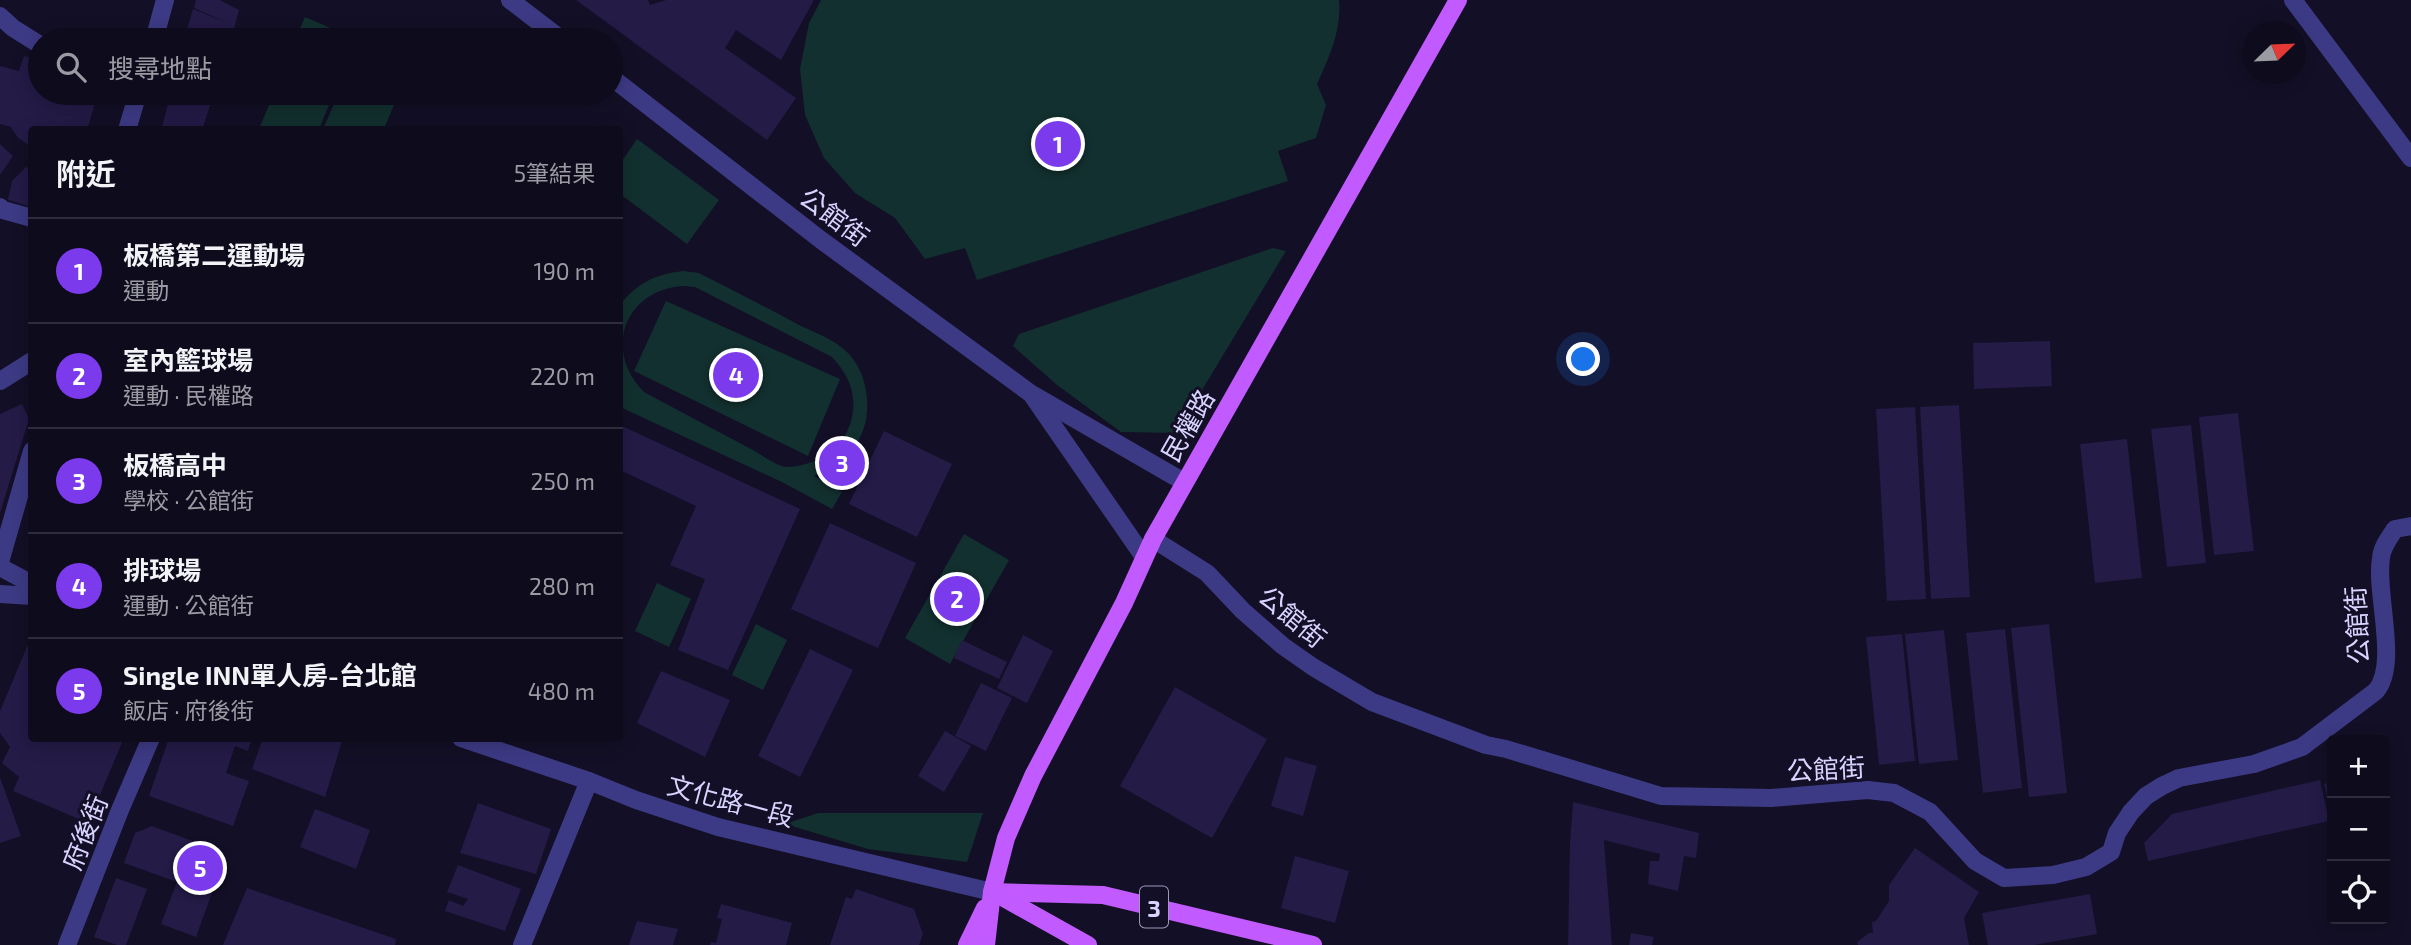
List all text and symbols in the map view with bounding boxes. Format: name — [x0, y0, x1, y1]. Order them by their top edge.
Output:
north arrow — [2243, 21, 2306, 84]
search box — [28, 28, 623, 105]
icon: search — [52, 48, 90, 86]
text: 搜尋地點 — [108, 52, 212, 83]
pin: 1 — [1035, 118, 1081, 170]
text: 附近 — [56, 155, 116, 191]
text: 5筆結果 — [514, 159, 595, 187]
street label: 公館街 — [795, 180, 875, 252]
text: 板橋第二運動場 — [123, 239, 305, 270]
text: 1 — [74, 257, 84, 285]
text: 190 m — [534, 257, 595, 285]
text: 運動 — [123, 276, 169, 304]
your location — [1566, 342, 1600, 376]
text: 室內籃球場 — [123, 344, 253, 375]
pin: 4 — [713, 349, 759, 401]
text: 2 — [72, 362, 86, 390]
text: 220 m — [530, 362, 595, 390]
text: 運動 · 民權路 — [123, 381, 254, 409]
street label: 民權路 — [1154, 383, 1220, 467]
pin: 3 — [819, 437, 865, 489]
text: 板橋高中 — [123, 449, 227, 480]
text: 3 — [72, 467, 86, 495]
text: 250 m — [531, 467, 595, 495]
text: 學校 · 公館街 — [123, 486, 254, 514]
text: 排球場 — [123, 554, 201, 585]
text: 4 — [72, 572, 86, 600]
text: 280 m — [529, 572, 595, 600]
pin: 2 — [934, 573, 980, 625]
street label: 公館街 — [1253, 579, 1333, 653]
street label: 公館街 — [2338, 585, 2374, 665]
text: 運動 · 公館街 — [123, 591, 254, 619]
text: Single INN單人房-台北館 — [123, 659, 417, 690]
text: 5 — [73, 677, 85, 705]
text: 480 m — [528, 677, 595, 705]
text: 飯店 · 府後街 — [123, 696, 254, 724]
map controls — [2327, 735, 2390, 924]
button: + — [2327, 735, 2390, 798]
street label: 公館街 — [1786, 750, 1866, 786]
street label: 文化路一段 — [664, 768, 798, 832]
street label: 府後街 — [55, 790, 113, 874]
button: − — [2327, 798, 2390, 861]
pin: 5 — [177, 842, 223, 894]
button: locate — [2327, 861, 2390, 924]
road number: 3 — [1140, 887, 1168, 928]

